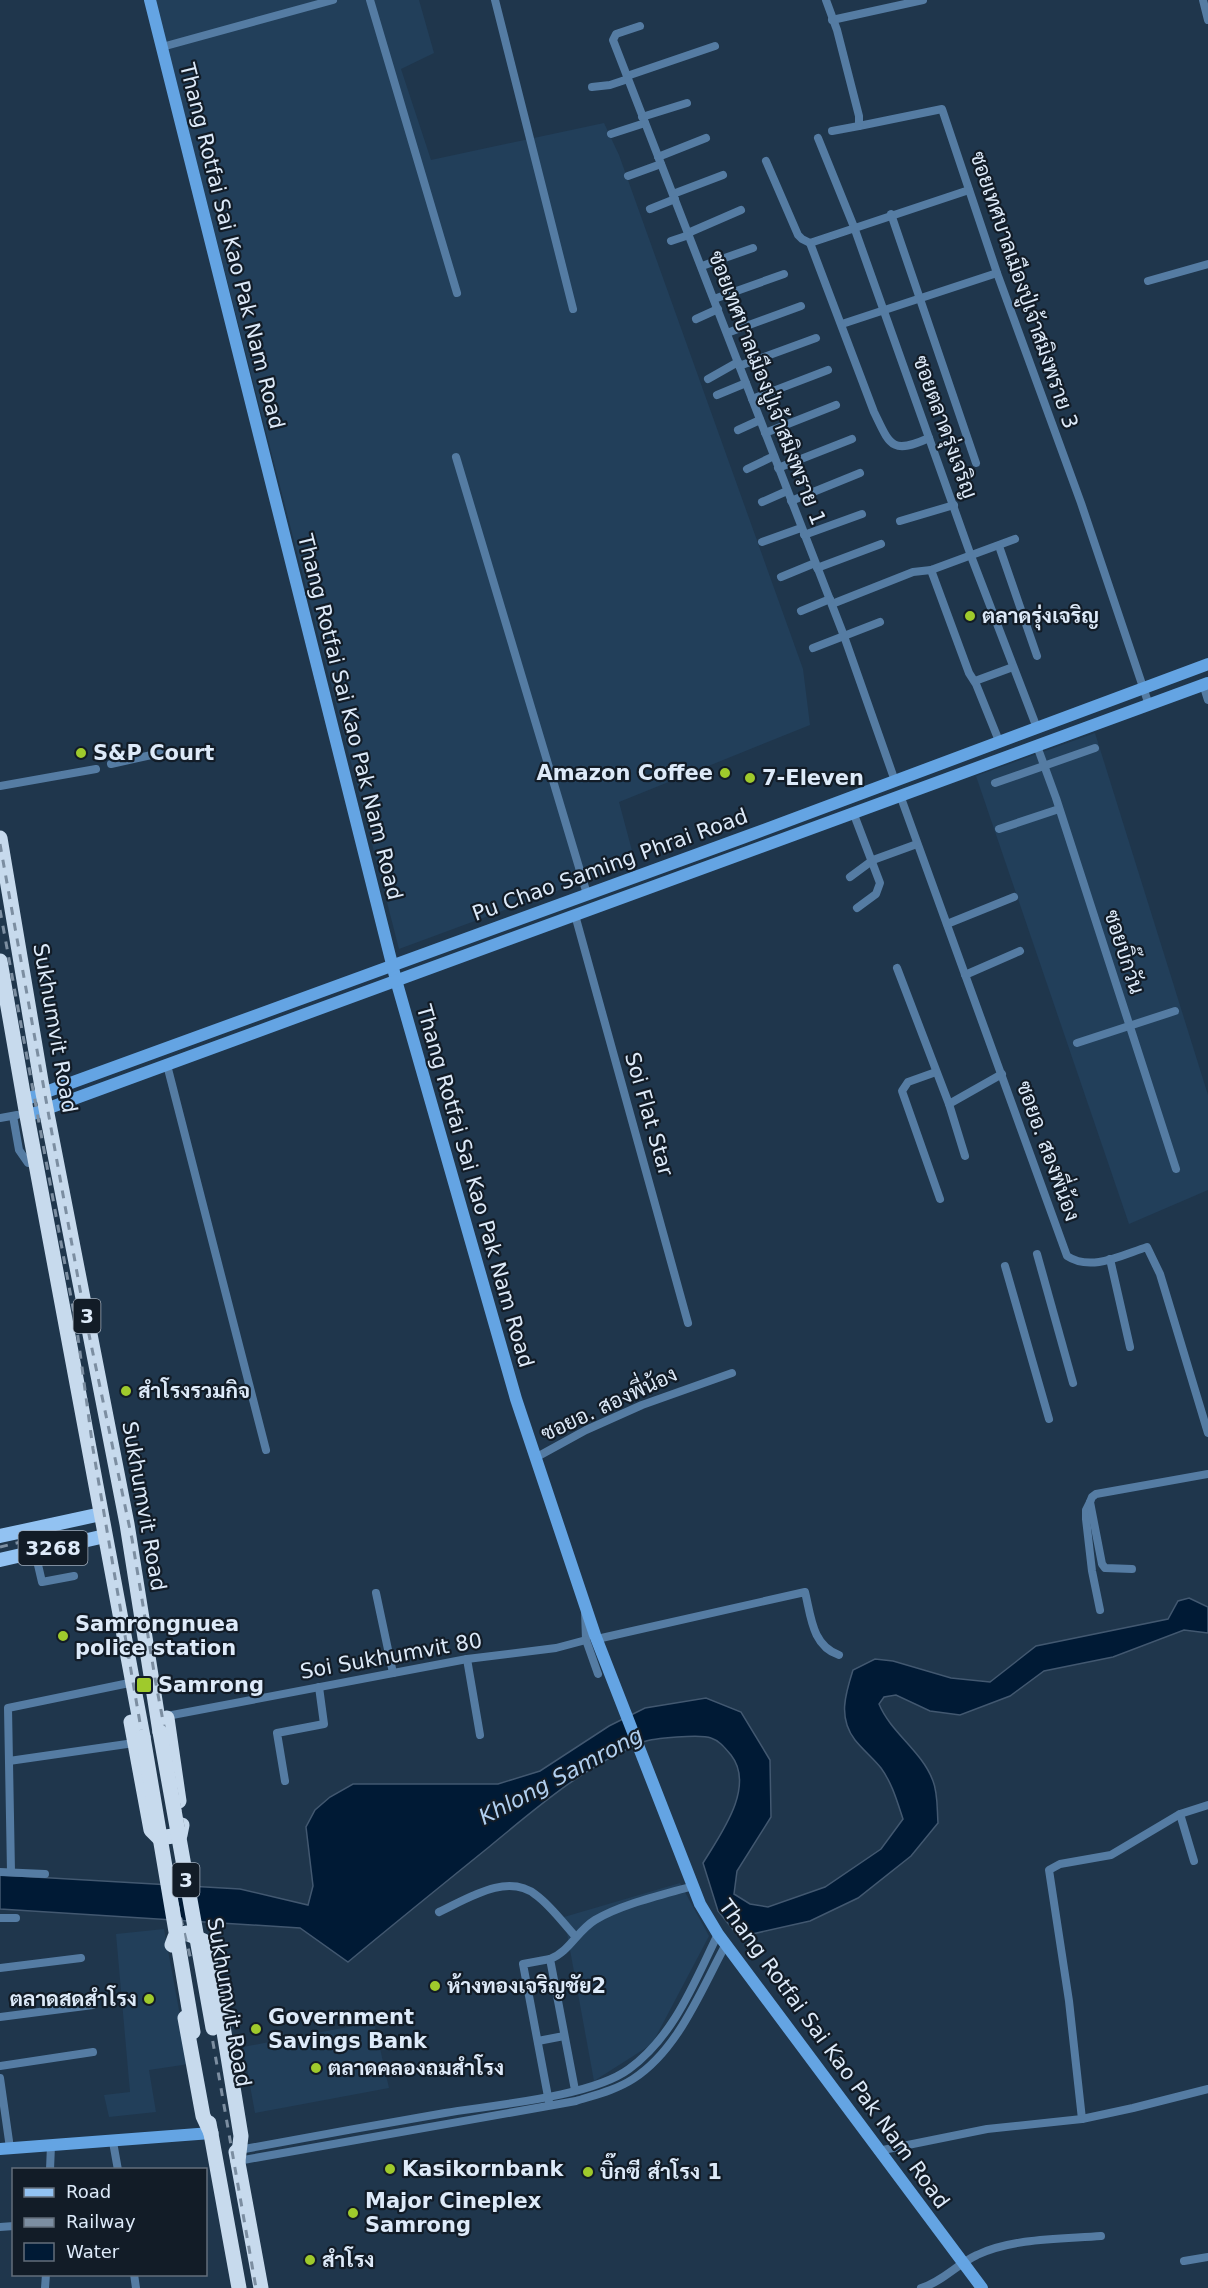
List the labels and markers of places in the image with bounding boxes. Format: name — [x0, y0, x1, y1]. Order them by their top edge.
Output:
place label: ตลาดรุ่งเจริญ — [982, 604, 1099, 631]
marker: ตลาดรุ่งเจริญ — [963, 609, 977, 623]
place label: S&P Court — [93, 741, 214, 765]
marker: S&P Court — [74, 746, 88, 760]
place label: Amazon Coffee — [536, 761, 713, 785]
marker: Amazon Coffee — [718, 766, 732, 780]
place label: 7-Eleven — [762, 766, 864, 790]
marker: 7-Eleven — [743, 771, 757, 785]
place label: สำโรงรวมกิจ — [138, 1377, 250, 1403]
marker: สำโรงรวมกิจ — [119, 1384, 133, 1398]
place label: Samrongnuea police station — [75, 1612, 239, 1660]
marker: Samrongnuea police station — [56, 1629, 70, 1643]
place label: Samrong — [158, 1673, 264, 1697]
marker: Samrong — [135, 1676, 153, 1694]
place label: ห้างทองเจริญชัย2 — [447, 1973, 606, 1999]
marker: ห้างทองเจริญชัย2 — [428, 1979, 442, 1993]
place label: ตลาดสดสำโรง — [10, 1985, 137, 2011]
marker: ตลาดสดสำโรง — [142, 1992, 156, 2006]
place label: Government Savings Bank — [268, 2005, 428, 2053]
marker: Government Savings Bank — [249, 2022, 263, 2036]
place label: ตลาดคลองถมสำโรง — [328, 2054, 504, 2080]
marker: ตลาดคลองถมสำโรง — [309, 2061, 323, 2075]
place label: บิ๊กซี สำโรง 1 — [600, 2152, 722, 2184]
place label: Kasikornbank — [402, 2157, 564, 2181]
marker: Kasikornbank — [383, 2162, 397, 2176]
marker: บิ๊กซี สำโรง 1 — [581, 2165, 595, 2179]
place label: Major Cineplex Samrong — [365, 2189, 542, 2237]
marker: Major Cineplex Samrong — [346, 2206, 360, 2220]
place label: สำโรง — [322, 2246, 374, 2272]
marker: สำโรง — [303, 2253, 317, 2267]

